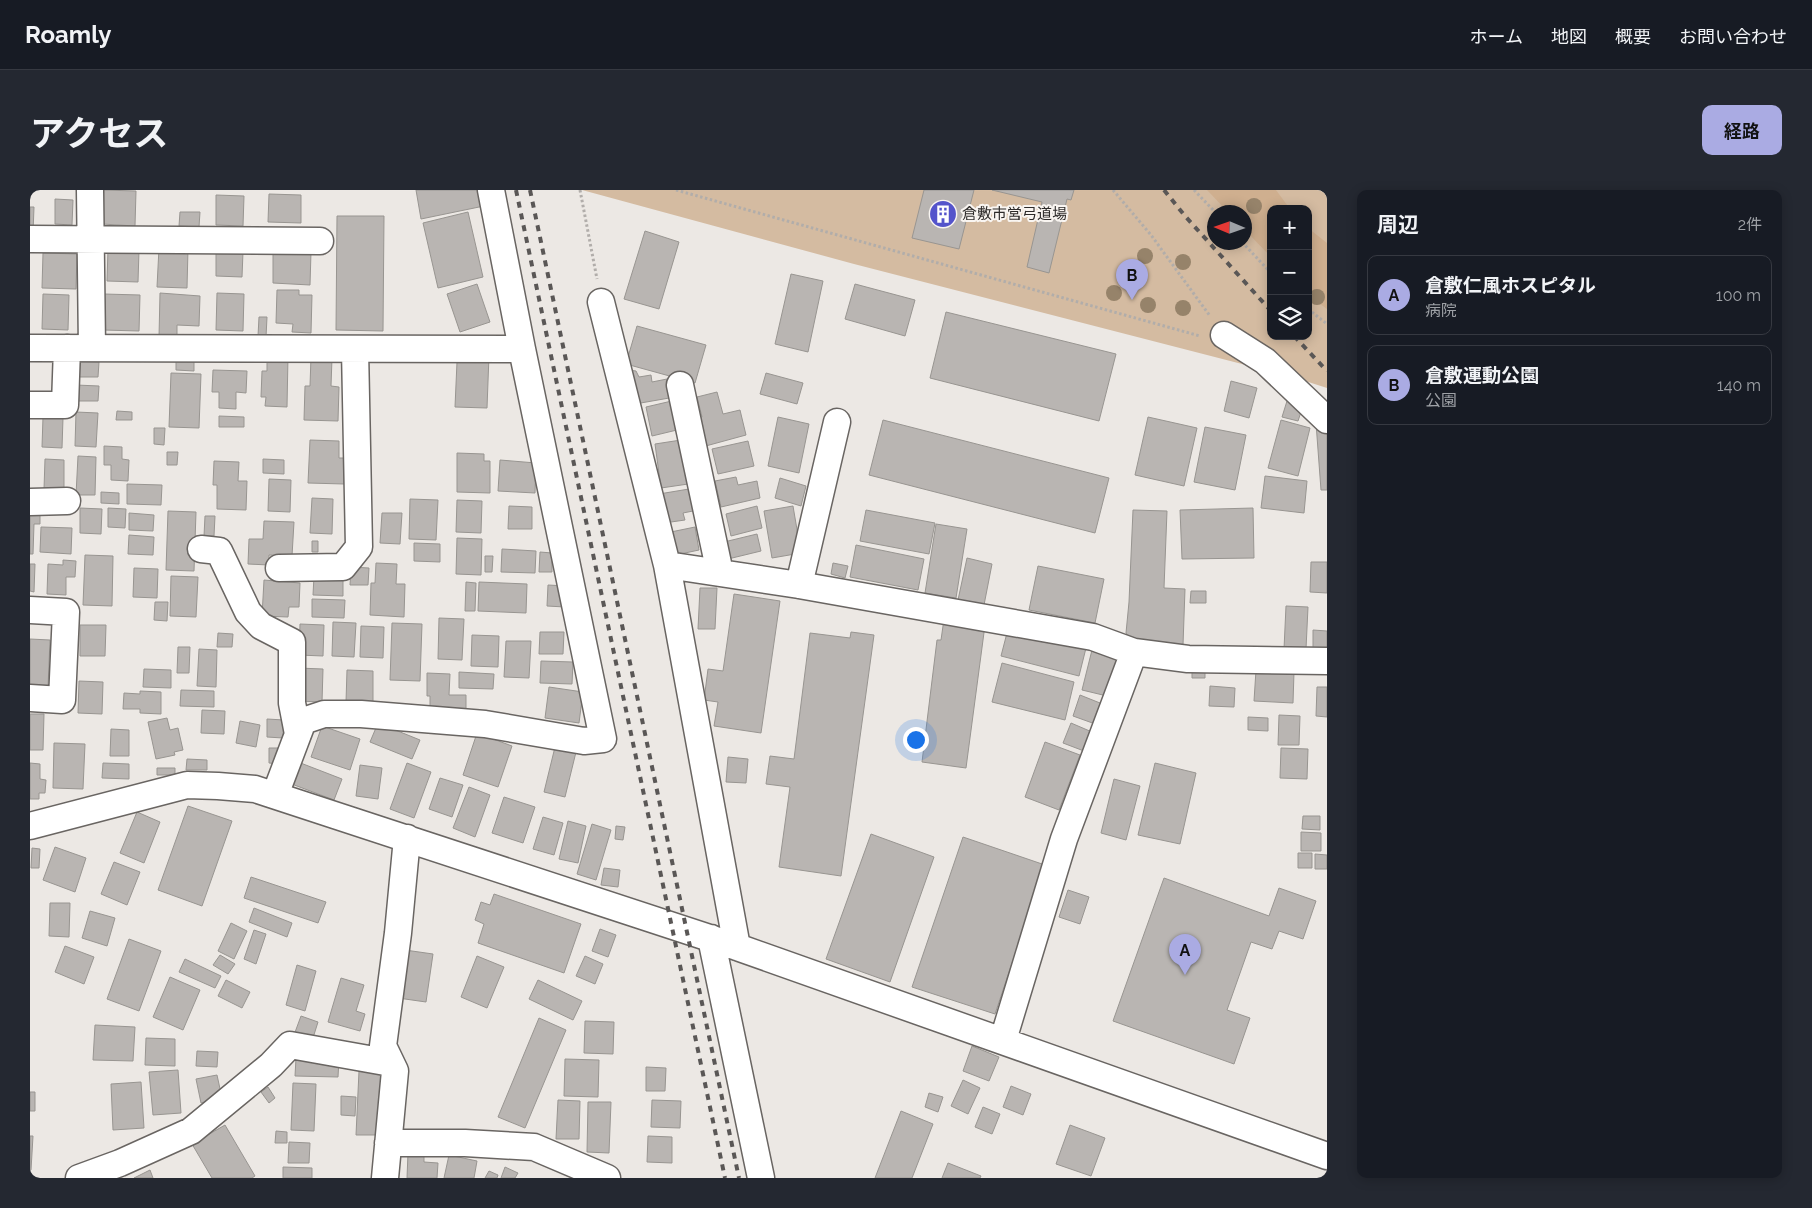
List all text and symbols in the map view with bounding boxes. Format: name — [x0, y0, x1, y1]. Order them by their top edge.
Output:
text: Roamly — [25, 20, 111, 49]
text: ホーム — [1470, 26, 1523, 47]
text: 地図 — [1551, 26, 1587, 47]
text: 概要 — [1615, 26, 1651, 47]
text: お問い合わせ — [1679, 26, 1787, 47]
button: 経路 — [1702, 105, 1782, 155]
text: アクセス — [30, 113, 168, 154]
building icon: 倉敷市営弓道場 — [928, 199, 958, 229]
place label: 倉敷市営弓道場 — [962, 205, 1067, 223]
north arrow — [1207, 205, 1252, 250]
map controls — [1267, 205, 1312, 340]
button: + — [1267, 205, 1312, 250]
text: 周辺 — [1377, 212, 1419, 237]
text: 2件 — [1738, 215, 1762, 234]
button: − — [1267, 250, 1312, 295]
pin: B — [1116, 259, 1148, 300]
text: 倉敷仁風ホスピタル — [1425, 274, 1596, 296]
text: A — [1389, 286, 1399, 305]
text: 100 m — [1716, 286, 1761, 305]
button: layers — [1267, 295, 1312, 340]
text: 病院 — [1425, 301, 1457, 320]
text: 倉敷運動公園 — [1425, 364, 1539, 386]
text: B — [1389, 376, 1399, 395]
text: 140 m — [1717, 376, 1761, 395]
text: 公園 — [1425, 391, 1457, 410]
your location — [903, 727, 929, 753]
pin: A — [1169, 934, 1201, 975]

